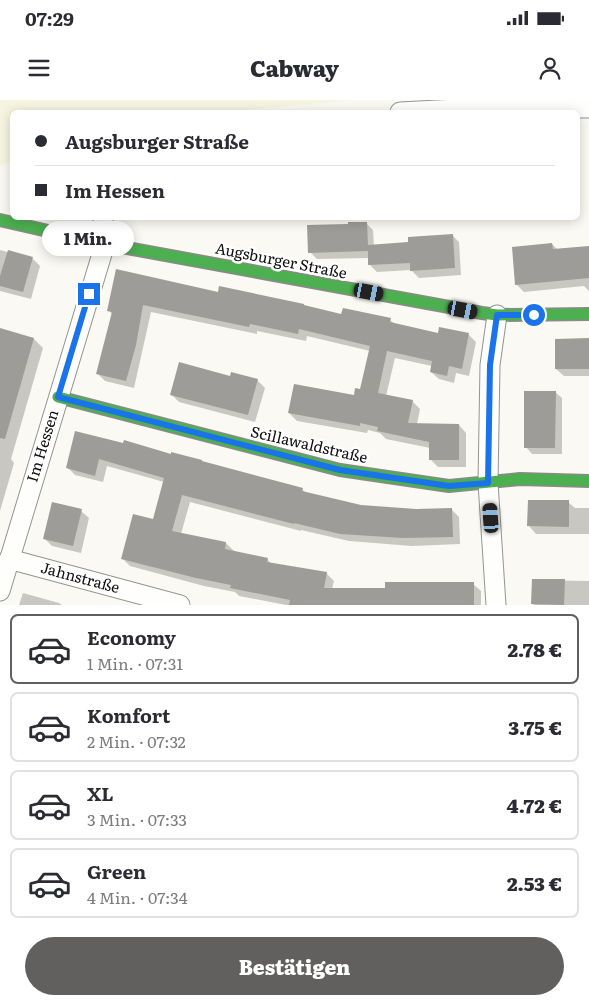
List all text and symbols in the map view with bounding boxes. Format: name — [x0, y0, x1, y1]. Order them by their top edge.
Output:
text: 07:29 — [25, 4, 74, 32]
text: Cabway — [250, 51, 339, 84]
icon: menu — [25, 54, 53, 82]
icon: person — [536, 54, 564, 82]
text: Augsburger Straße — [65, 127, 249, 155]
text: Im Hessen — [65, 176, 165, 204]
callout: 1 Min. — [43, 221, 135, 256]
text: 1 Min. — [64, 226, 112, 250]
street label: Augsburger Straße — [214, 235, 349, 284]
car — [352, 282, 385, 302]
route end — [78, 283, 100, 305]
car — [446, 300, 479, 320]
route start — [523, 304, 545, 326]
street label: Im Hessen — [20, 406, 64, 485]
street label: Scillawaldstraße — [249, 419, 370, 468]
car — [482, 503, 499, 533]
street label: Jahnstraße — [38, 555, 123, 598]
text: Economy — [87, 623, 176, 651]
icon: car — [27, 627, 72, 672]
text: 2.78 € — [507, 635, 562, 663]
text: 1 Min. · 07:31 — [87, 651, 183, 675]
text: Komfort — [87, 701, 170, 729]
icon: car — [27, 705, 72, 750]
text: 3.75 € — [508, 713, 562, 741]
text: 2 Min. · 07:32 — [87, 729, 186, 753]
text: XL — [87, 779, 114, 807]
icon: car — [27, 783, 72, 828]
text: 4.72 € — [507, 791, 562, 819]
text: 3 Min. · 07:33 — [87, 807, 187, 831]
text: Green — [87, 857, 146, 885]
icon: car — [27, 861, 72, 906]
text: 2.53 € — [507, 869, 562, 897]
text: 4 Min. · 07:34 — [87, 885, 188, 909]
button: Bestätigen — [25, 937, 564, 995]

